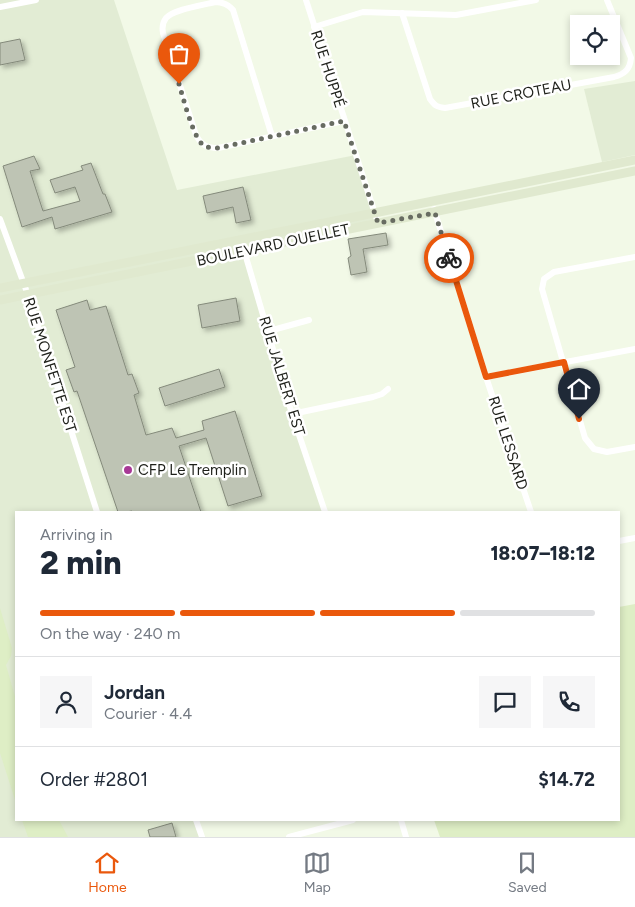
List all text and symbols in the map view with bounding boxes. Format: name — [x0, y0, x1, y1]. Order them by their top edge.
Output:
map controls — [570, 15, 620, 65]
button: locate — [570, 15, 620, 65]
street label: RUE HUPPÉ — [307, 28, 349, 110]
pin — [158, 33, 200, 84]
icon: bag — [165, 40, 193, 68]
street label: RUE CROTEAU — [469, 75, 573, 113]
street label: BOULEVARD OUELLET — [195, 220, 352, 270]
courier — [424, 233, 474, 283]
icon: bike — [435, 244, 463, 272]
street label: RUE MONFETTE EST — [20, 295, 81, 436]
street label: RUE JALBERT EST — [255, 314, 309, 439]
pin — [558, 368, 600, 419]
icon: home — [565, 375, 593, 403]
street label: RUE LESSARD — [484, 394, 532, 492]
place label: CFP Le Tremplin — [138, 461, 247, 479]
marker: CFP Le Tremplin — [122, 464, 134, 476]
text: Arriving in — [40, 525, 112, 544]
text: 18:07–18:12 — [490, 542, 595, 565]
text: 2 min — [40, 544, 122, 582]
text: On the way · 240 m — [40, 624, 180, 643]
button: person — [40, 676, 92, 728]
button: chat — [479, 676, 531, 728]
button: phone — [543, 676, 595, 728]
text: Jordan — [104, 681, 165, 704]
text: Courier · 4.4 — [104, 704, 192, 723]
text: Order #2801 — [40, 768, 148, 791]
text: $14.72 — [538, 768, 595, 791]
tab: Home — [88, 849, 127, 896]
tab: Map — [303, 849, 331, 896]
tab: Saved — [508, 849, 547, 896]

